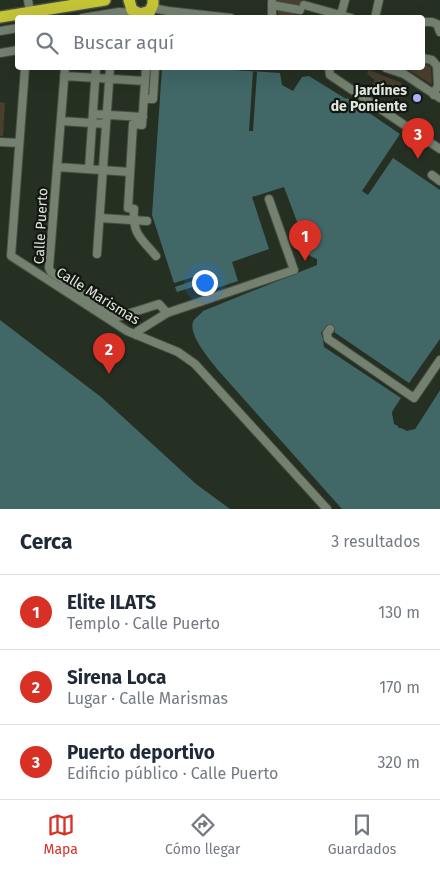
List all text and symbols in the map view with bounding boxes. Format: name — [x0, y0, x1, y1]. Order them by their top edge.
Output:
search box — [15, 15, 425, 70]
icon: search — [33, 29, 61, 57]
text: Buscar aquí — [73, 31, 174, 54]
place label: Jardínes de Poniente — [331, 82, 407, 115]
marker: Jardínes de Poniente — [411, 92, 423, 104]
pin: 3 — [402, 118, 434, 159]
street label: Calle Puerto — [31, 187, 51, 265]
pin: 1 — [289, 220, 321, 261]
street label: Calle Marismas — [53, 264, 143, 329]
your location — [192, 270, 218, 296]
pin: 2 — [93, 333, 125, 374]
text: Cerca — [20, 529, 72, 555]
text: 3 resultados — [331, 532, 420, 551]
text: Elite ILATS — [67, 591, 156, 614]
text: 1 — [32, 603, 40, 622]
text: 130 m — [378, 603, 420, 622]
text: Templo · Calle Puerto — [67, 614, 220, 633]
text: Sirena Loca — [67, 666, 166, 689]
text: 2 — [32, 678, 40, 697]
text: 170 m — [379, 678, 420, 697]
text: Lugar · Calle Marismas — [67, 689, 228, 708]
text: Puerto deportivo — [67, 741, 215, 764]
text: 3 — [32, 753, 40, 772]
text: 320 m — [377, 753, 420, 772]
text: Edificio público · Calle Puerto — [67, 764, 278, 783]
tab: Mapa — [44, 811, 78, 858]
tab: Cómo llegar — [165, 811, 241, 858]
tab: Guardados — [328, 811, 396, 858]

